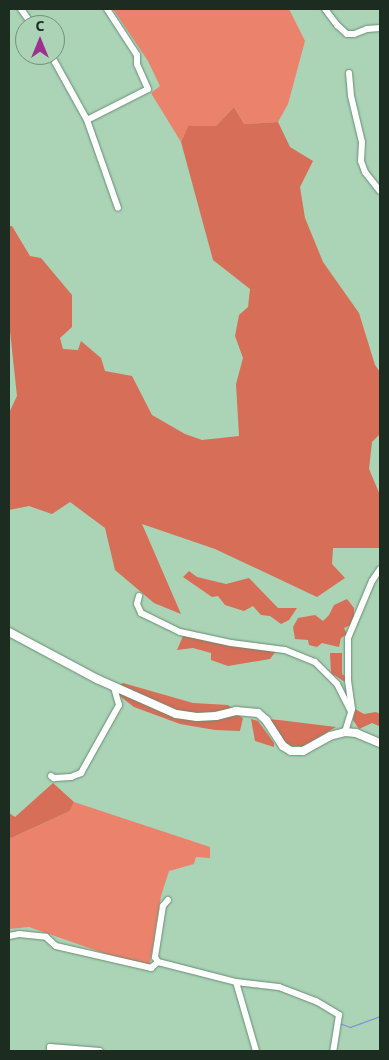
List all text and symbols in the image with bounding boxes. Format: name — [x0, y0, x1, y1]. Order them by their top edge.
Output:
north arrow — [15, 15, 65, 65]
text: С — [35, 16, 45, 35]

